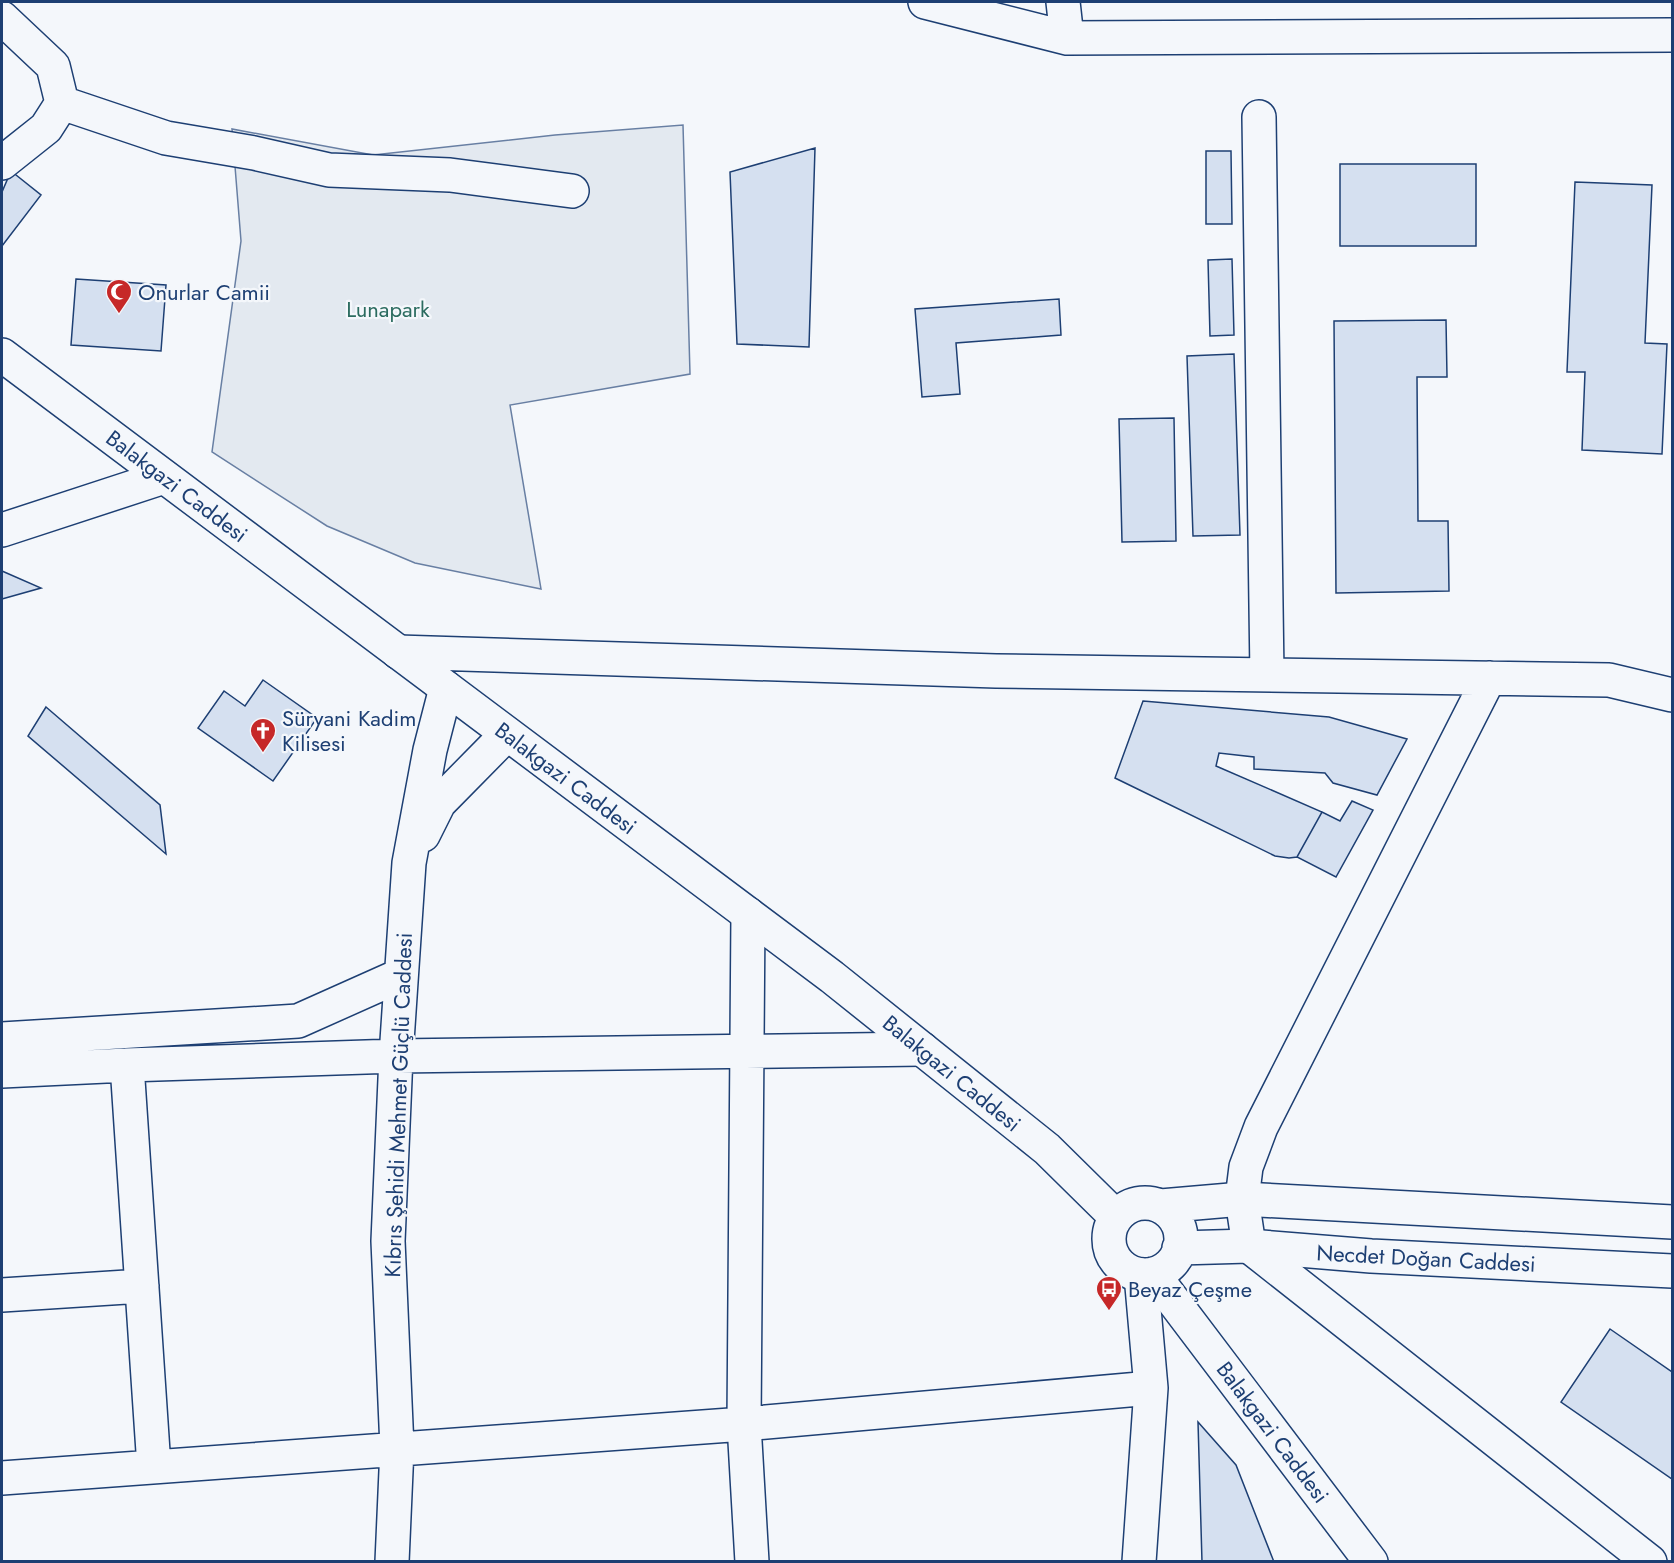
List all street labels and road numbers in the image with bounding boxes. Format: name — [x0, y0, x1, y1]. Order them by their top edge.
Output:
street label: Balakgazi Caddesi — [99, 422, 255, 550]
street label: Balakgazi Caddesi — [488, 714, 644, 842]
street label: Kıbrıs Şehidi Mehmet Güçlü Caddesi — [376, 932, 420, 1278]
street label: Balakgazi Caddesi — [876, 1007, 1028, 1139]
street label: Necdet Doğan Caddesi — [1316, 1236, 1536, 1280]
street label: Balakgazi Caddesi — [1209, 1354, 1337, 1510]

